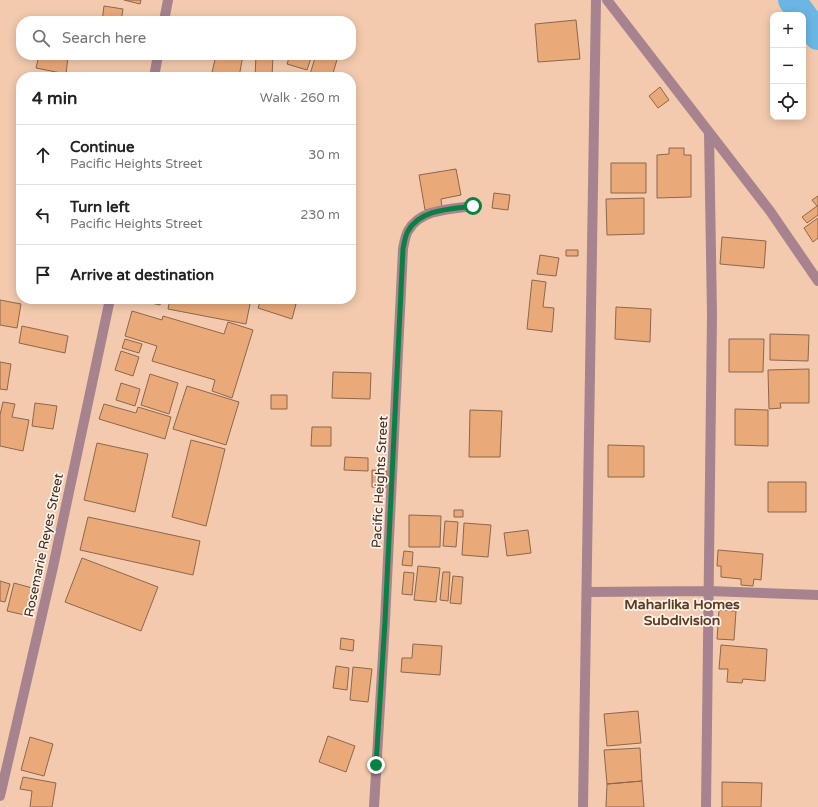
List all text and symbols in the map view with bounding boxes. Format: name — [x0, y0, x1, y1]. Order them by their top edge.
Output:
map controls — [770, 12, 806, 120]
button: + — [770, 12, 806, 48]
search box — [16, 16, 356, 60]
icon: search — [30, 27, 52, 49]
text: Search here — [62, 29, 146, 47]
button: − — [770, 48, 806, 84]
button: locate — [770, 84, 806, 120]
text: 4 min — [32, 88, 77, 109]
text: Walk · 260 m — [260, 90, 340, 106]
text: Continue — [70, 138, 134, 156]
icon: ahead — [32, 144, 54, 166]
text: 30 m — [308, 147, 340, 163]
text: Pacific Heights Street — [70, 156, 202, 172]
route start — [464, 197, 482, 215]
text: Turn left — [70, 198, 130, 216]
icon: left — [32, 204, 54, 226]
text: 230 m — [300, 207, 340, 223]
text: Pacific Heights Street — [70, 216, 202, 232]
icon: arrive — [32, 264, 54, 286]
text: Arrive at destination — [70, 266, 214, 284]
street label: Pacific Heights Street — [369, 416, 391, 549]
street label: Rosemarie Reyes Street — [21, 472, 67, 619]
district label: Maharlika Homes Subdivision — [624, 596, 740, 629]
route end — [367, 756, 385, 774]

